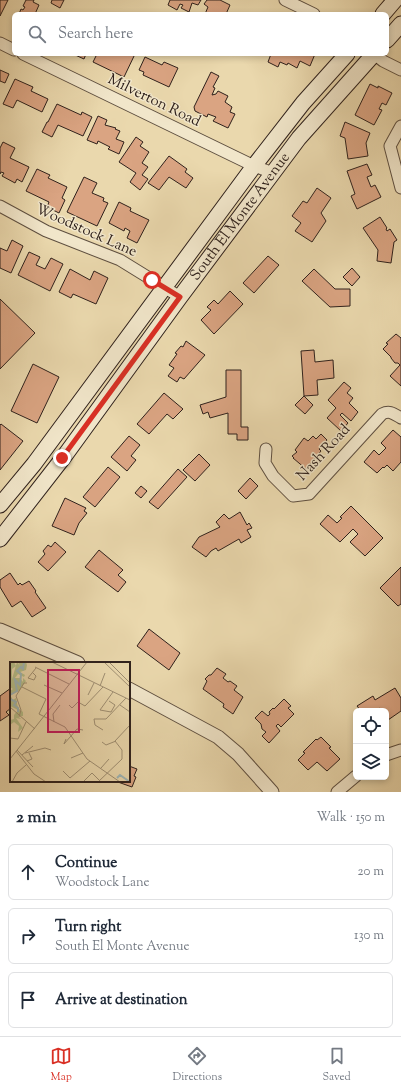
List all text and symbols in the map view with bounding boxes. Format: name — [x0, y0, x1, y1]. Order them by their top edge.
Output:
search box — [12, 12, 389, 56]
icon: search — [26, 23, 48, 45]
text: Search here — [58, 24, 133, 45]
street label: Milverton Road — [104, 69, 205, 133]
street label: South El Monte Avenue — [185, 148, 295, 285]
street label: Woodstock Lane — [32, 199, 140, 263]
route start — [143, 271, 161, 289]
street label: Nash Road — [292, 420, 356, 486]
route end — [53, 449, 71, 467]
inset map — [10, 662, 130, 782]
map controls — [353, 708, 389, 780]
button: locate — [353, 708, 389, 744]
button: layers — [353, 744, 389, 780]
text: 2 min — [16, 806, 57, 830]
text: Walk · 150 m — [316, 809, 385, 827]
text: Continue — [55, 853, 117, 874]
icon: ahead — [17, 861, 39, 883]
text: 20 m — [358, 863, 384, 881]
text: Woodstock Lane — [55, 874, 150, 892]
text: Turn right — [55, 917, 121, 938]
icon: right — [17, 925, 39, 947]
text: 130 m — [354, 927, 384, 945]
text: South El Monte Avenue — [55, 938, 190, 956]
icon: arrive — [17, 989, 39, 1011]
text: Arrive at destination — [55, 990, 188, 1011]
tab: Map — [50, 1045, 72, 1085]
tab: Directions — [173, 1045, 222, 1085]
tab: Saved — [323, 1045, 351, 1085]

